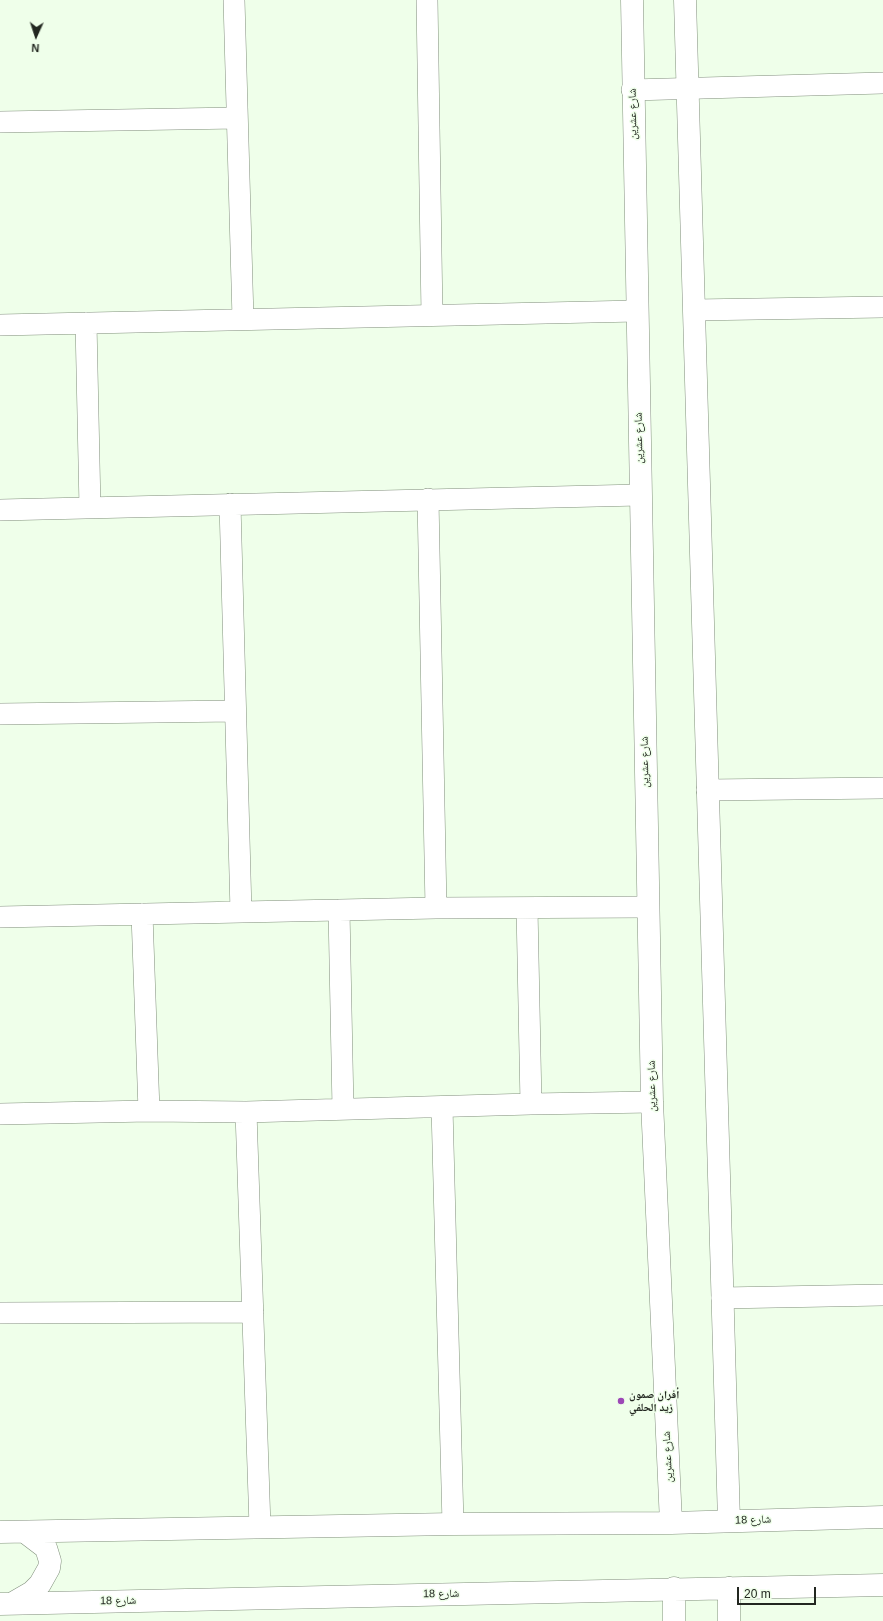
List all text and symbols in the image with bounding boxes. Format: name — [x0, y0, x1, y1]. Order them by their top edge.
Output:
north arrow — [16, 16, 56, 56]
text: N — [31, 42, 40, 54]
street label: شارع عشرين — [626, 88, 640, 140]
street label: شارع عشرين — [632, 412, 646, 464]
street label: شارع عشرين — [638, 736, 652, 788]
street label: شارع عشرين — [645, 1060, 659, 1112]
place label: أفران صمون زيد الحلفي — [629, 1388, 679, 1414]
marker: أفران صمون زيد الحلفي — [616, 1396, 626, 1406]
street label: شارع عشرين — [660, 1431, 676, 1483]
street label: شارع 18 — [735, 1513, 771, 1527]
scale bar — [739, 1579, 818, 1605]
street label: شارع 18 — [423, 1587, 459, 1601]
text: 20 m — [744, 1587, 771, 1601]
street label: شارع 18 — [100, 1594, 136, 1608]

